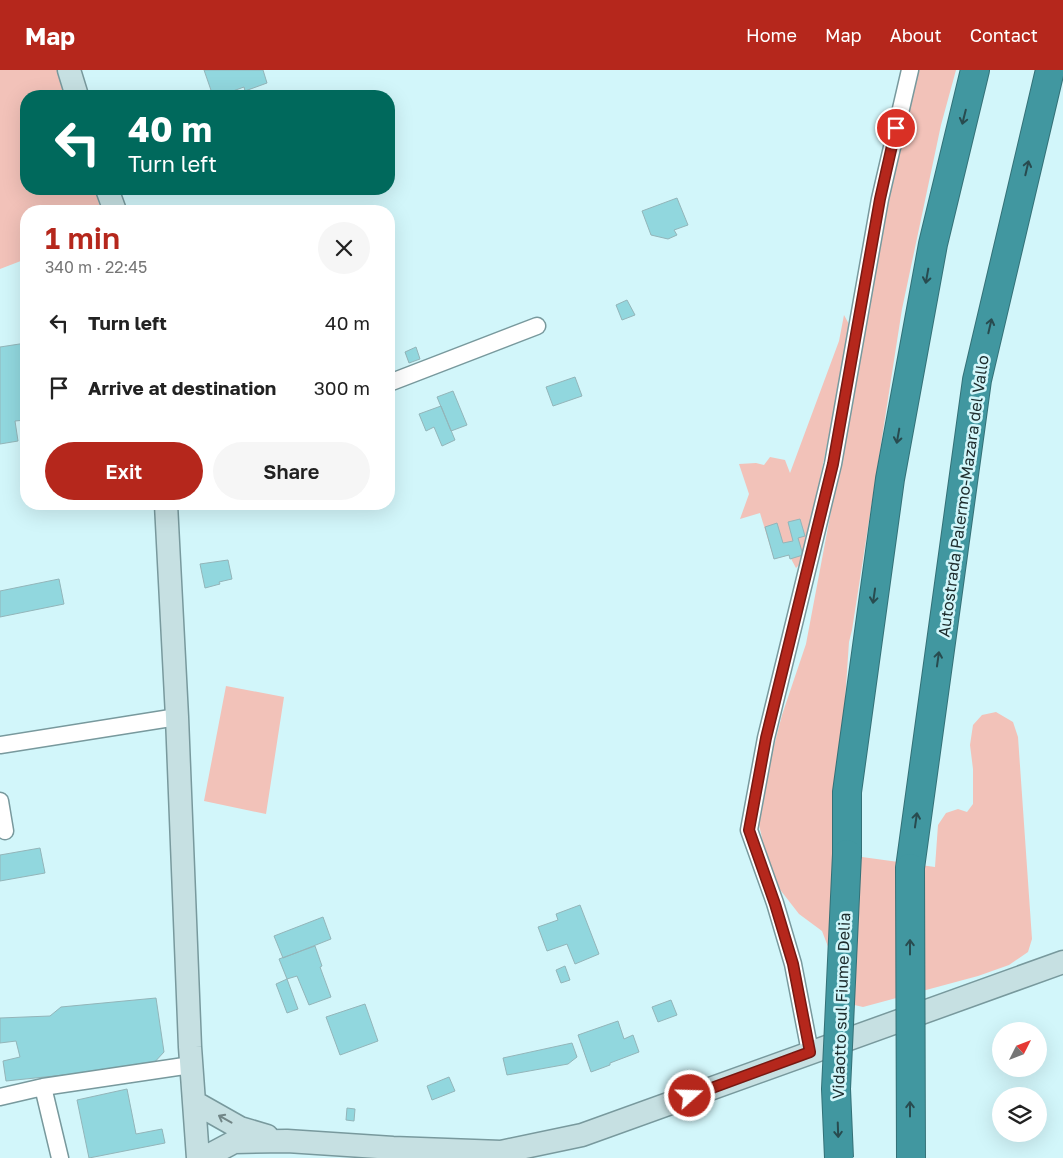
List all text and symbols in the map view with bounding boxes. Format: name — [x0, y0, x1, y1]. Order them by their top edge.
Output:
text: Map — [25, 21, 75, 50]
text: Home — [746, 24, 797, 46]
text: Map — [825, 24, 862, 46]
text: About — [890, 24, 942, 46]
text: Contact — [970, 24, 1038, 46]
pin — [875, 107, 917, 149]
text: 40 m — [128, 108, 212, 150]
one-way arrow — [958, 109, 968, 125]
icon: left — [45, 110, 110, 175]
icon: arrive — [882, 114, 910, 142]
text: Turn left — [128, 150, 217, 177]
one-way arrow — [1023, 160, 1032, 176]
text: 1 min — [45, 220, 120, 256]
button: close — [318, 222, 370, 274]
text: 340 m · 22:45 — [45, 257, 147, 277]
one-way arrow — [921, 267, 931, 283]
icon: left — [45, 309, 73, 337]
text: Turn left — [88, 311, 167, 334]
text: 40 m — [325, 311, 370, 334]
one-way arrow — [986, 318, 995, 334]
street label: Autostrada Palermo-Mazara del Vallo — [933, 354, 993, 638]
icon: arrive — [45, 374, 73, 402]
text: Arrive at destination — [88, 376, 276, 399]
text: 300 m — [314, 376, 370, 399]
one-way arrow — [892, 427, 902, 443]
button: Exit — [45, 442, 203, 500]
button: Share — [213, 442, 370, 500]
one-way arrow — [869, 588, 879, 604]
one-way arrow — [934, 651, 944, 667]
one-way arrow — [911, 812, 921, 828]
street label: Vidaotto sul Fiume Delia — [828, 912, 854, 1100]
one-way arrow — [905, 939, 915, 956]
north arrow — [992, 1022, 1048, 1078]
map controls — [992, 1022, 1047, 1142]
position arrow — [663, 1069, 715, 1121]
button: layers — [992, 1087, 1047, 1142]
one-way arrow — [905, 1102, 915, 1118]
one-way arrow — [219, 1114, 233, 1124]
one-way arrow — [833, 1122, 843, 1138]

